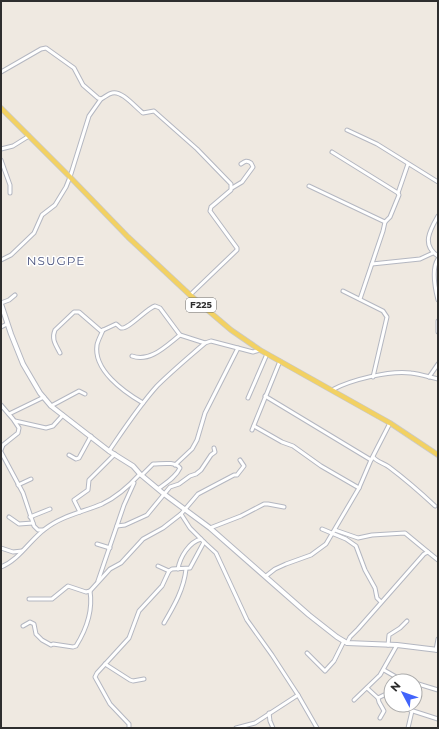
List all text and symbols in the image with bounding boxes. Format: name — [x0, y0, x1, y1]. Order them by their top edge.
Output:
district label: NSUGPE — [27, 253, 85, 268]
road number: F225 — [186, 298, 216, 312]
north arrow — [383, 673, 423, 713]
text: N — [387, 678, 404, 694]

